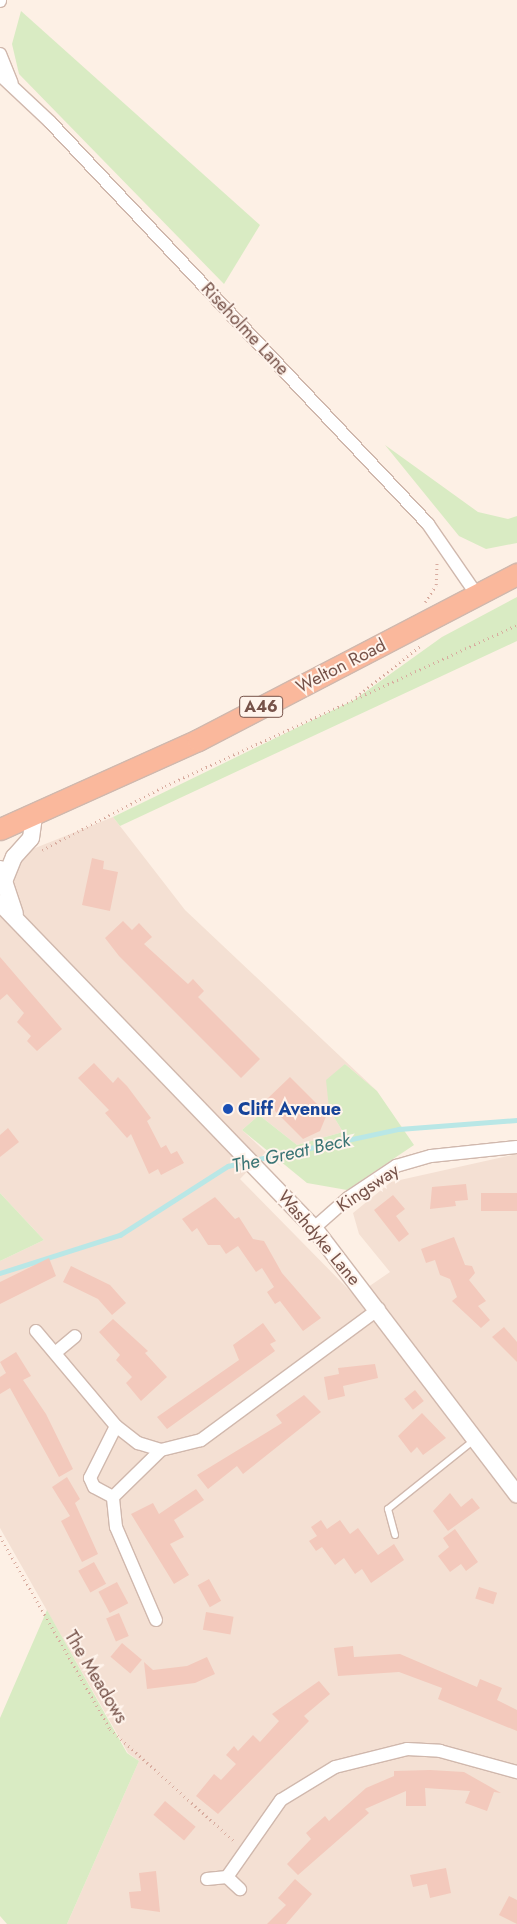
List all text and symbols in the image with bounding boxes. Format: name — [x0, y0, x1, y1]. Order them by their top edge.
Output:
street label: Riseholme Lane — [197, 278, 293, 380]
street label: Welton Road — [293, 634, 389, 698]
road number: A46 — [238, 694, 284, 720]
place label: Cliff Avenue — [238, 1098, 341, 1120]
marker: Cliff Avenue — [222, 1103, 234, 1115]
water label: The Great Beck — [230, 1128, 352, 1178]
street label: Kingsway — [333, 1159, 403, 1217]
street label: Washdyke Lane — [273, 1186, 365, 1290]
street label: The Meadows — [60, 1627, 132, 1727]

